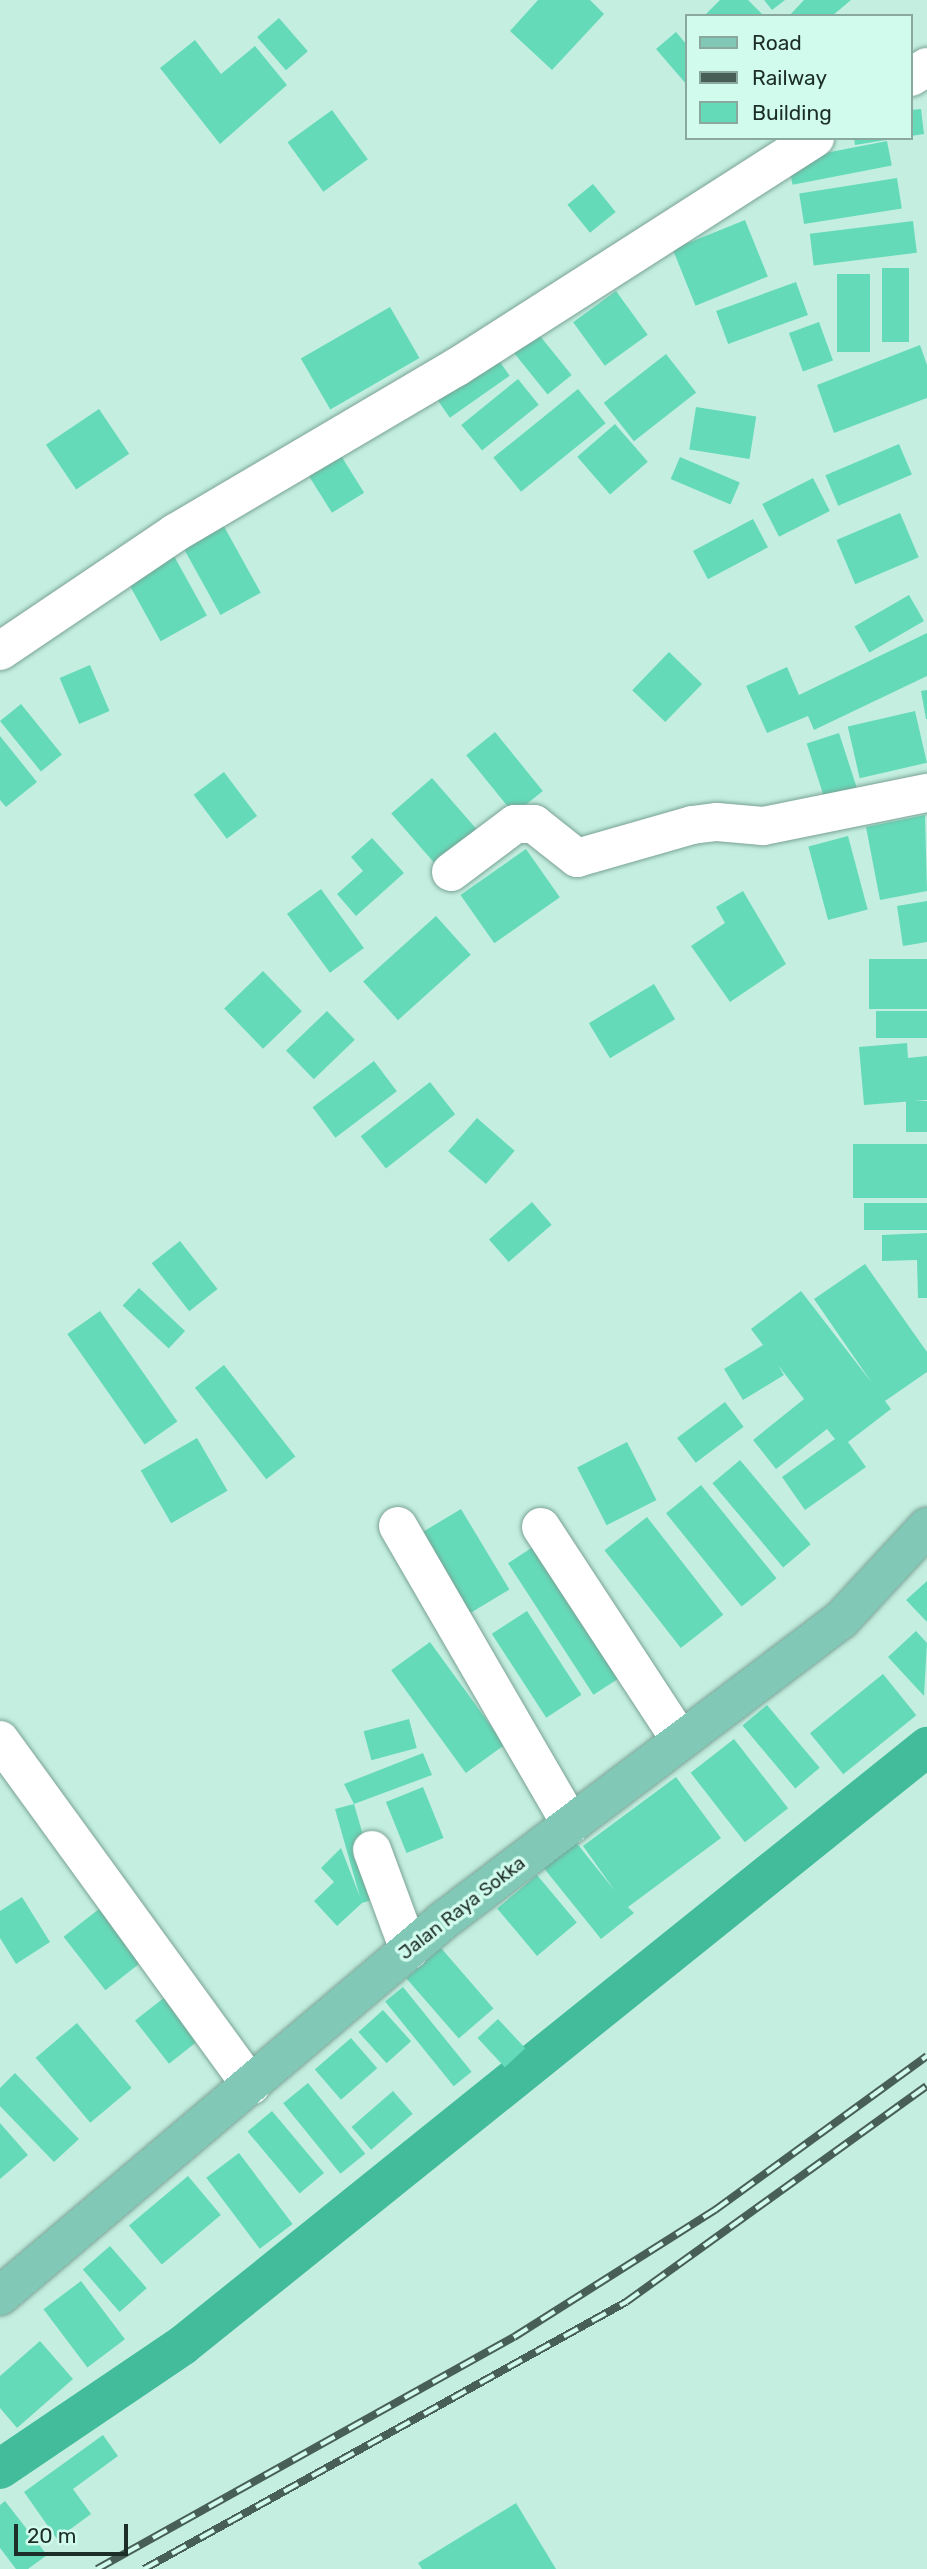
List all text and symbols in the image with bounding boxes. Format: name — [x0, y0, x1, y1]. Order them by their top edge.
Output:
legend — [685, 14, 913, 140]
text: Road — [752, 30, 802, 55]
text: Railway — [752, 65, 827, 90]
text: Building — [752, 100, 832, 125]
street label: Jalan Raya Sokka — [394, 1852, 530, 1964]
scale bar — [18, 2510, 131, 2554]
text: 20 m — [27, 2523, 76, 2548]

